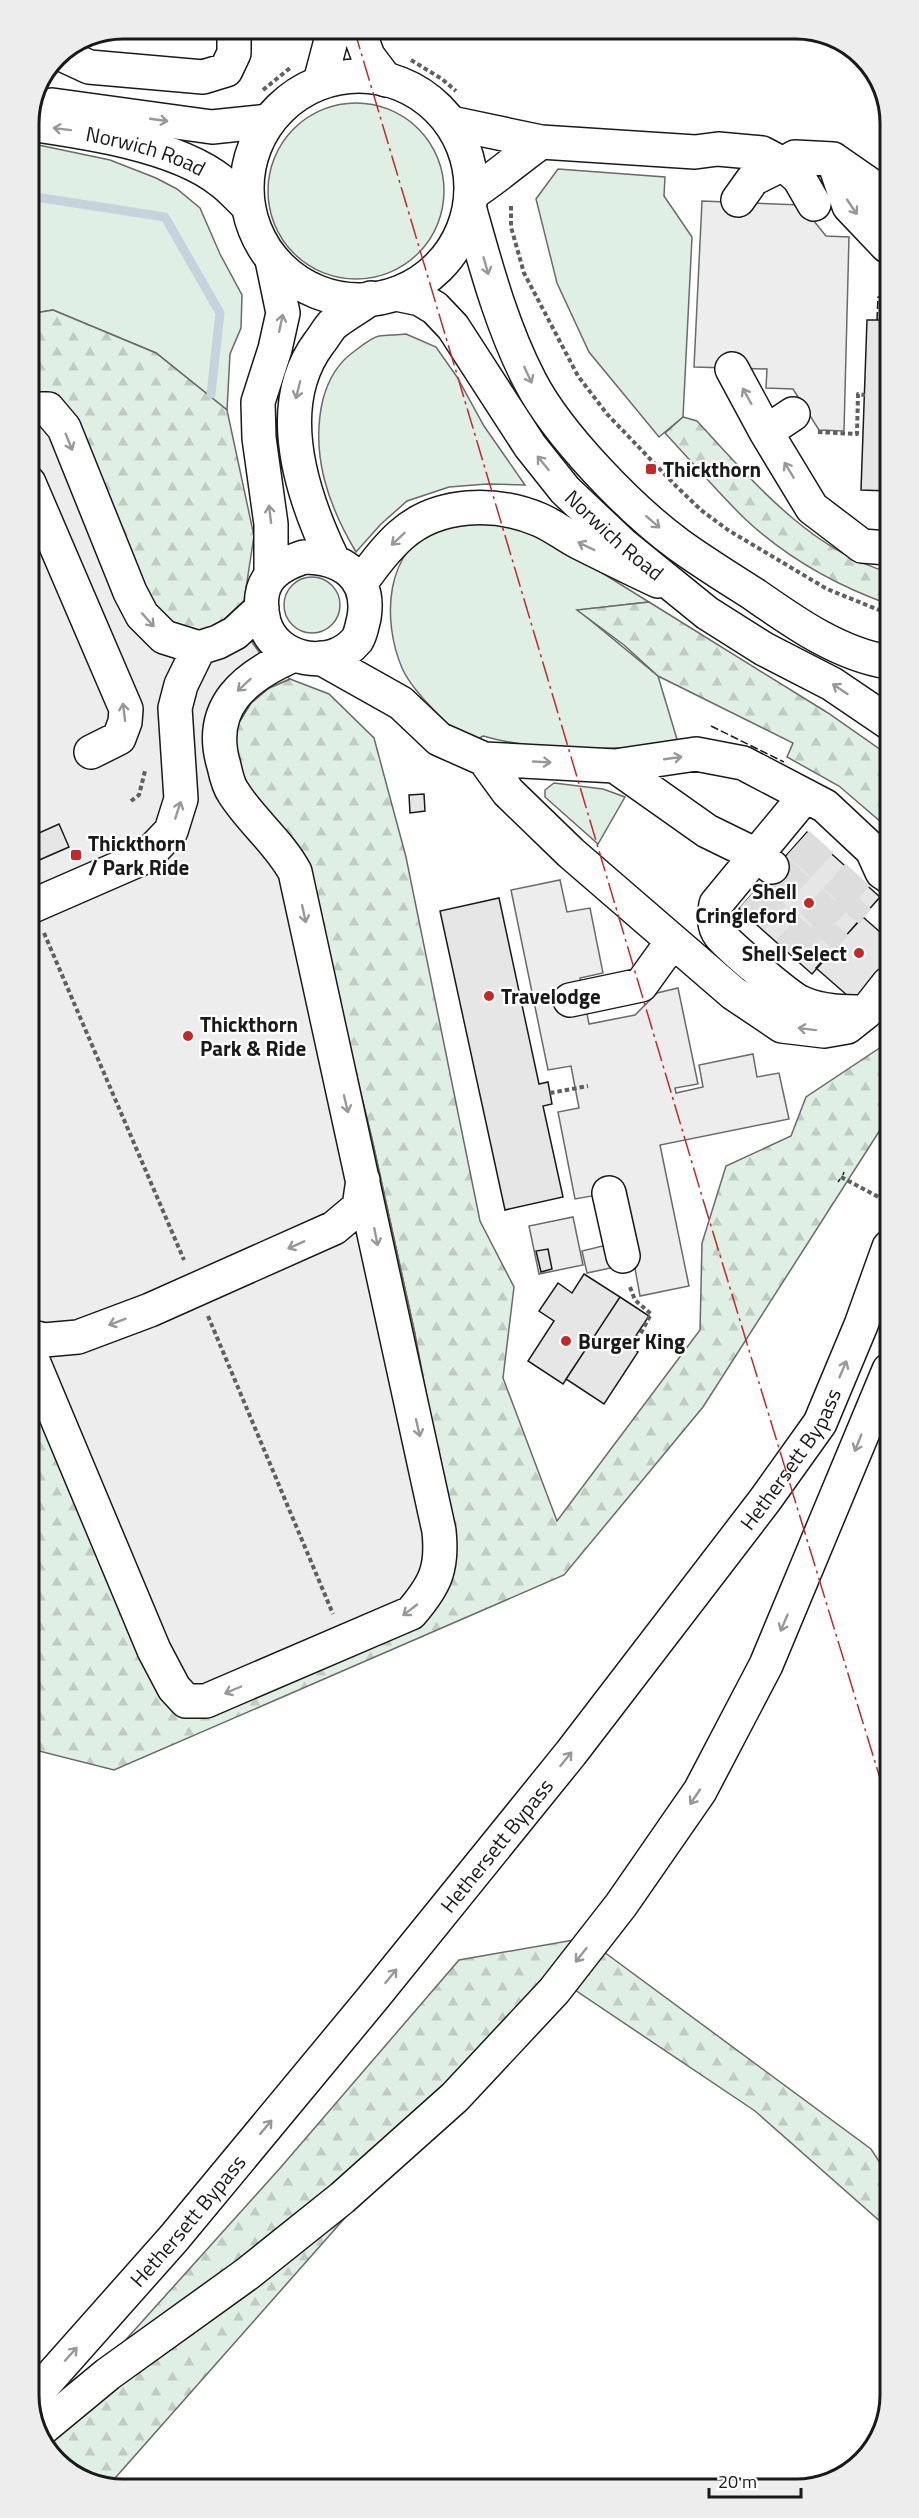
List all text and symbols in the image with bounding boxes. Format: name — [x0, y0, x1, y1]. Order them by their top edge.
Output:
one-way arrow — [148, 114, 168, 125]
street label: Norwich Road — [83, 117, 212, 184]
one-way arrow — [53, 123, 73, 134]
one-way arrow — [846, 199, 858, 215]
one-way arrow — [481, 256, 492, 275]
one-way arrow — [276, 314, 287, 334]
one-way arrow — [522, 365, 534, 383]
one-way arrow — [292, 380, 303, 399]
one-way arrow — [740, 387, 752, 404]
one-way arrow — [65, 432, 76, 451]
place label: Thickthorn — [663, 453, 761, 485]
one-way arrow — [537, 455, 550, 471]
marker: Thickthorn — [644, 462, 658, 476]
one-way arrow — [783, 462, 795, 479]
street label: Norwich Road — [558, 482, 671, 588]
one-way arrow — [264, 505, 275, 525]
one-way arrow — [645, 515, 660, 529]
one-way arrow — [391, 531, 406, 546]
one-way arrow — [577, 540, 595, 551]
one-way arrow — [141, 612, 155, 627]
one-way arrow — [237, 678, 252, 692]
one-way arrow — [832, 683, 848, 695]
one-way arrow — [118, 703, 129, 722]
one-way arrow — [662, 752, 682, 763]
one-way arrow — [532, 757, 552, 768]
one-way arrow — [173, 801, 184, 820]
place label: Thickthorn / Park Ride — [88, 827, 189, 883]
marker: Thickthorn / Park Ride — [69, 848, 83, 862]
place label: Shell Cringleford — [695, 875, 797, 931]
marker: Shell Cringleford — [802, 896, 816, 910]
one-way arrow — [299, 904, 311, 923]
place label: Shell Select — [742, 937, 847, 969]
marker: Shell Select — [852, 946, 866, 960]
place label: Travelodge — [501, 980, 601, 1012]
marker: Travelodge — [482, 989, 496, 1003]
place label: Thickthorn Park & Ride — [200, 1008, 306, 1064]
one-way arrow — [798, 1023, 817, 1034]
marker: Thickthorn Park & Ride — [181, 1029, 195, 1043]
one-way arrow — [341, 1095, 353, 1114]
one-way arrow — [371, 1227, 382, 1247]
one-way arrow — [288, 1239, 306, 1251]
one-way arrow — [109, 1317, 127, 1328]
place label: Burger King — [578, 1325, 685, 1357]
marker: Burger King — [559, 1334, 573, 1348]
one-way arrow — [838, 1360, 849, 1379]
street label: Hethersett Bypass — [732, 1383, 849, 1537]
one-way arrow — [412, 1418, 424, 1437]
one-way arrow — [852, 1433, 863, 1452]
one-way arrow — [403, 1604, 419, 1617]
one-way arrow — [778, 1614, 789, 1632]
one-way arrow — [224, 1684, 242, 1696]
one-way arrow — [559, 1752, 572, 1768]
street label: Hethersett Bypass — [432, 1771, 561, 1919]
one-way arrow — [689, 1788, 701, 1804]
one-way arrow — [575, 1947, 588, 1963]
one-way arrow — [384, 1969, 397, 1985]
one-way arrow — [260, 2119, 273, 2135]
street label: Hethersett Bypass — [122, 2147, 253, 2294]
one-way arrow — [64, 2347, 78, 2362]
scale bar — [709, 2461, 800, 2499]
text: 20 m — [718, 2468, 757, 2495]

